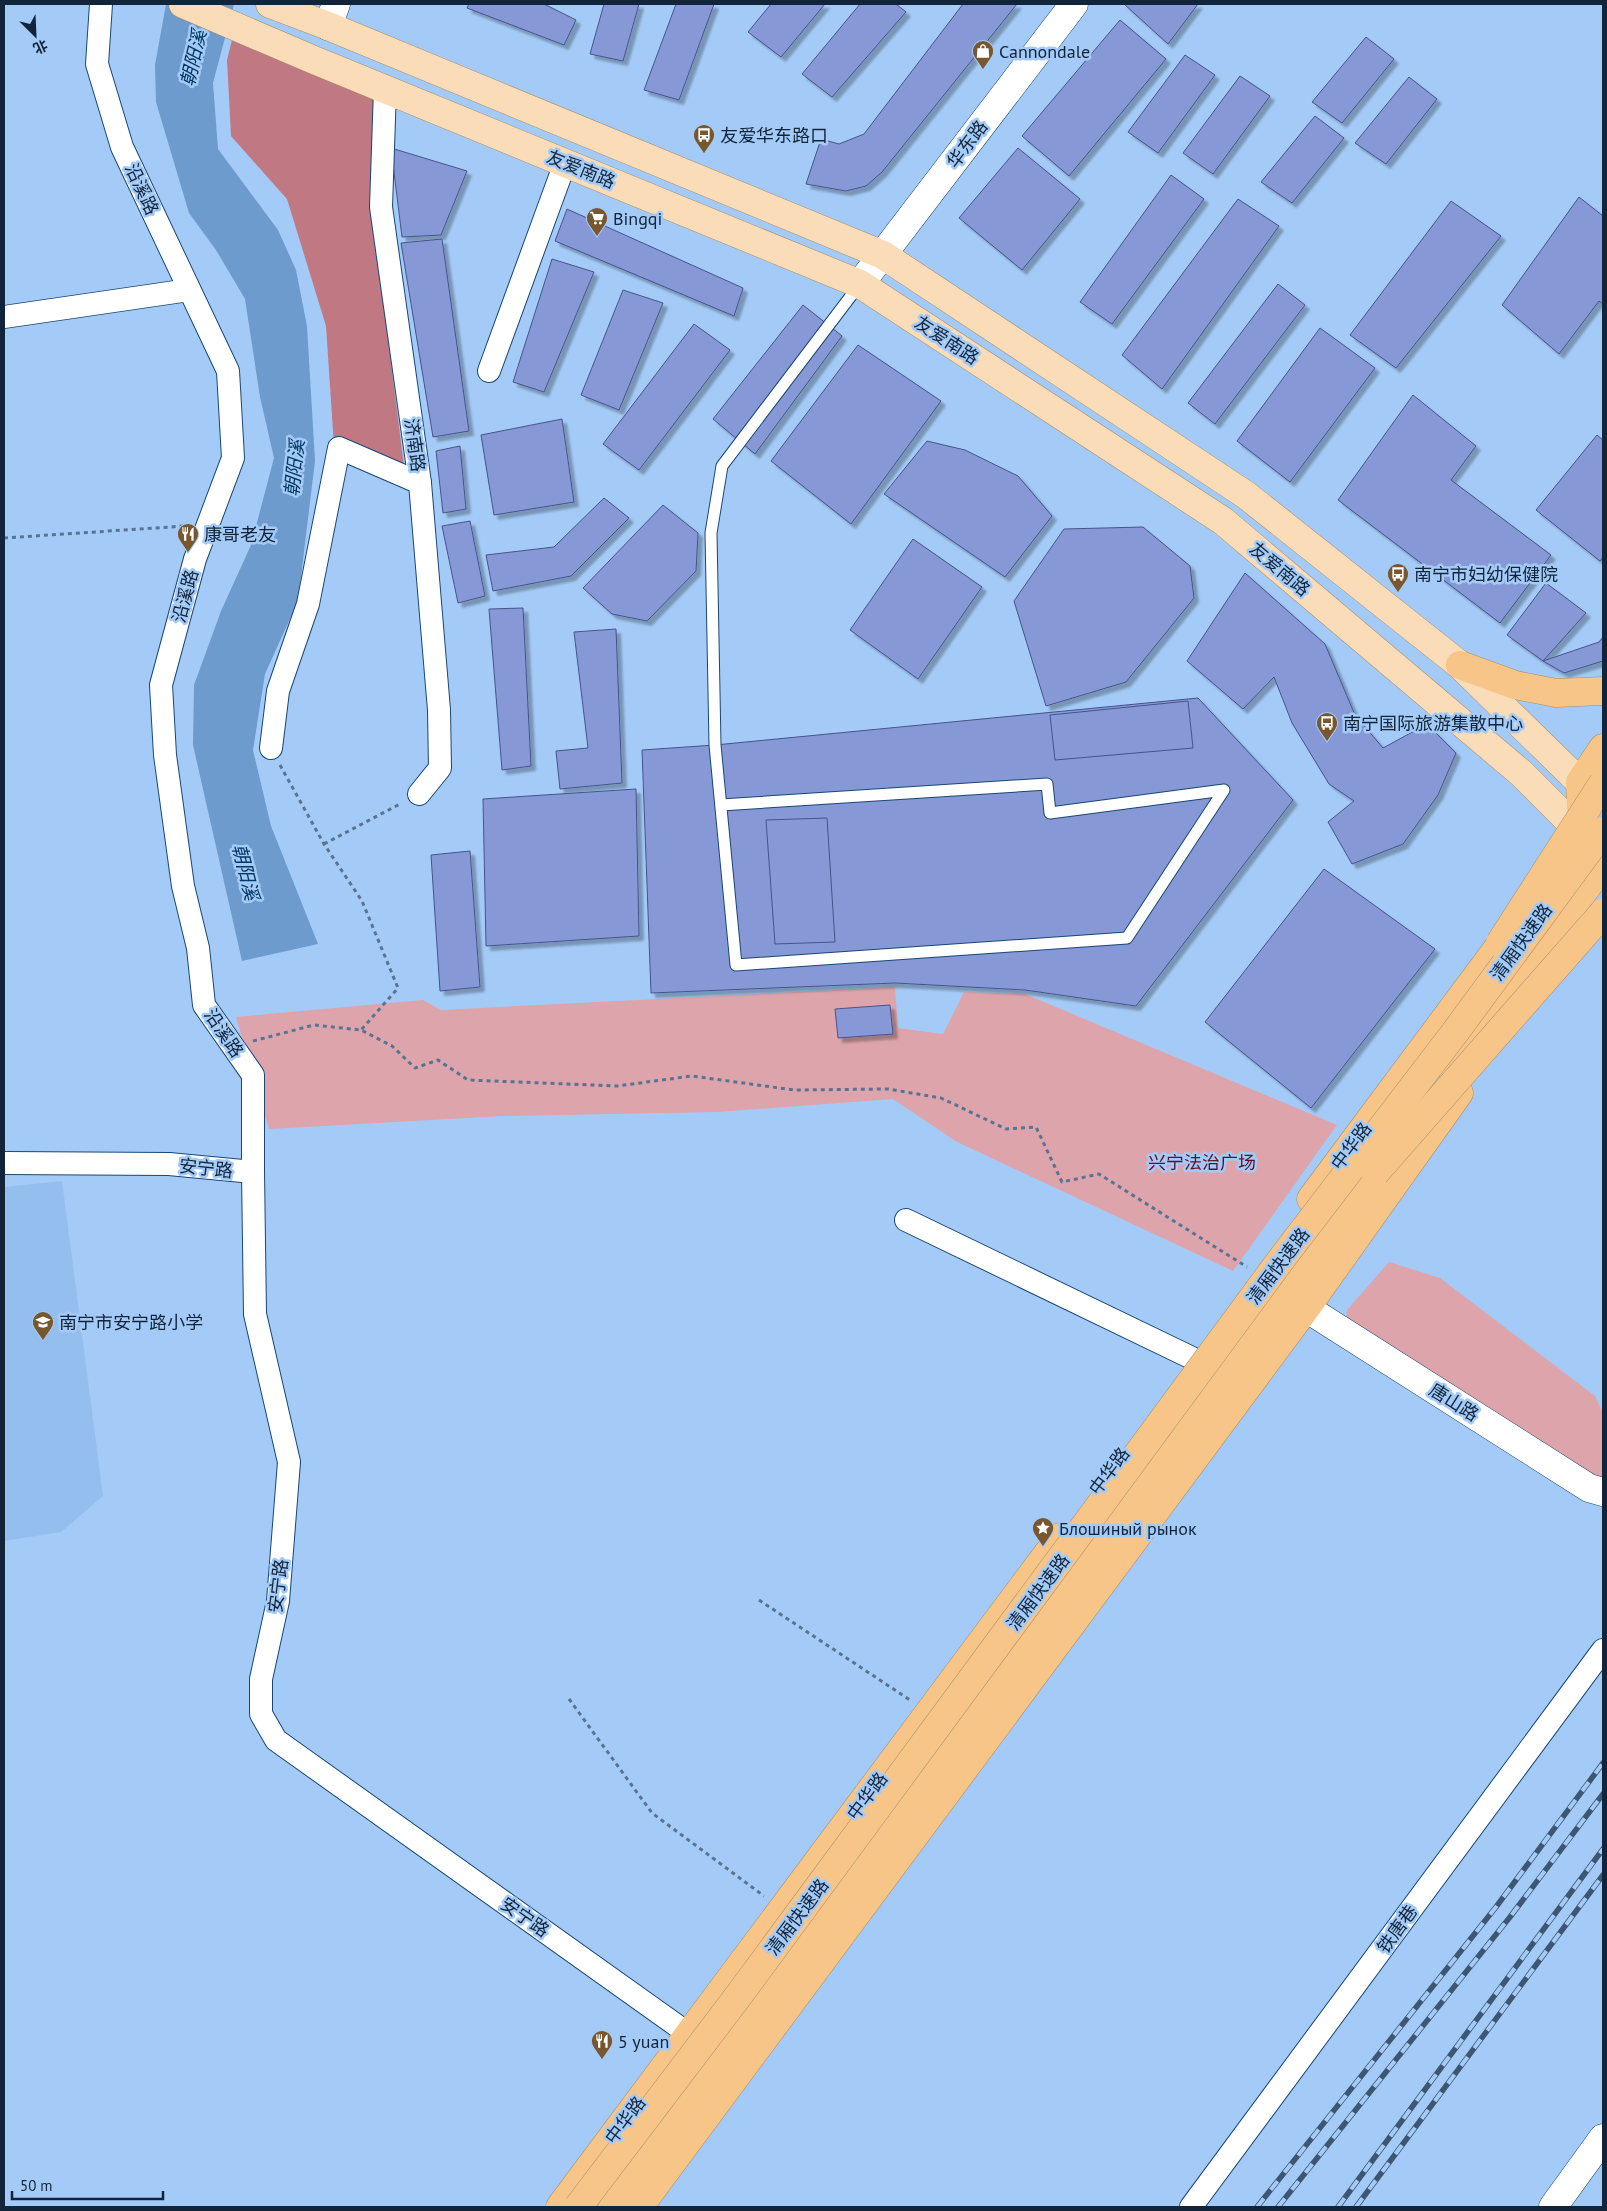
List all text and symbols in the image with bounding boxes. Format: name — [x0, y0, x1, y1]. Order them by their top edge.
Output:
north arrow — [10, 10, 60, 60]
water label: 朝阳溪 — [175, 26, 212, 88]
text: 北 — [30, 36, 50, 58]
shop icon: Cannondale — [971, 39, 995, 70]
place label: Cannondale — [999, 40, 1090, 63]
street label: 华东路 — [942, 116, 992, 172]
bus stop icon: 友爱华东路口 — [692, 123, 716, 154]
place label: 友爱华东路口 — [720, 124, 828, 147]
street label: 友爱南路 — [543, 145, 619, 193]
street label: 沿溪路 — [120, 160, 164, 218]
supermarket icon: Bingqi — [585, 206, 609, 237]
place label: Bingqi — [613, 207, 662, 230]
street label: 友爱南路 — [911, 311, 983, 369]
street label: 济南路 — [400, 417, 430, 473]
water label: 朝阳溪 — [279, 436, 309, 498]
restaurant icon: 康哥老友 — [176, 522, 200, 553]
place label: 康哥老友 — [204, 523, 276, 546]
street label: 友爱南路 — [1245, 537, 1315, 601]
bus stop icon: 南宁市妇幼保健院 — [1386, 562, 1410, 593]
place label: 南宁市妇幼保健院 — [1414, 563, 1558, 586]
street label: 沿溪路 — [167, 567, 203, 625]
bus stop icon: 南宁国际旅游集散中心 — [1315, 711, 1339, 742]
place label: 南宁国际旅游集散中心 — [1343, 712, 1523, 735]
water label: 朝阳溪 — [227, 841, 265, 904]
street label: 清厢快速路 — [1485, 899, 1557, 985]
street label: 沿溪路 — [199, 1004, 249, 1062]
street label: 中华路 — [1326, 1118, 1376, 1174]
park label: 兴宁法治广场 — [1148, 1151, 1256, 1174]
street label: 安宁路 — [178, 1154, 234, 1182]
street label: 清厢快速路 — [1242, 1223, 1314, 1309]
school or university icon: 南宁市安宁路小学 — [31, 1310, 55, 1341]
place label: 南宁市安宁路小学 — [59, 1311, 203, 1334]
street label: 唐山路 — [1425, 1378, 1483, 1426]
street label: 中华路 — [1084, 1443, 1134, 1499]
place icon: Блошиный рынок — [1031, 1516, 1055, 1547]
place label: Блошиный рынок — [1059, 1517, 1197, 1540]
street label: 清厢快速路 — [1002, 1549, 1074, 1635]
street label: 安宁路 — [263, 1558, 293, 1614]
street label: 中华路 — [842, 1768, 892, 1824]
street label: 清厢快速路 — [761, 1874, 833, 1960]
street label: 安宁路 — [496, 1892, 554, 1942]
street label: 铁唐巷 — [1372, 1900, 1422, 1958]
restaurant icon: 5 yuan — [590, 2029, 614, 2060]
place label: 5 yuan — [618, 2030, 669, 2053]
street label: 中华路 — [600, 2092, 650, 2148]
scale bar — [12, 2168, 164, 2200]
text: 50 m — [20, 2176, 53, 2195]

